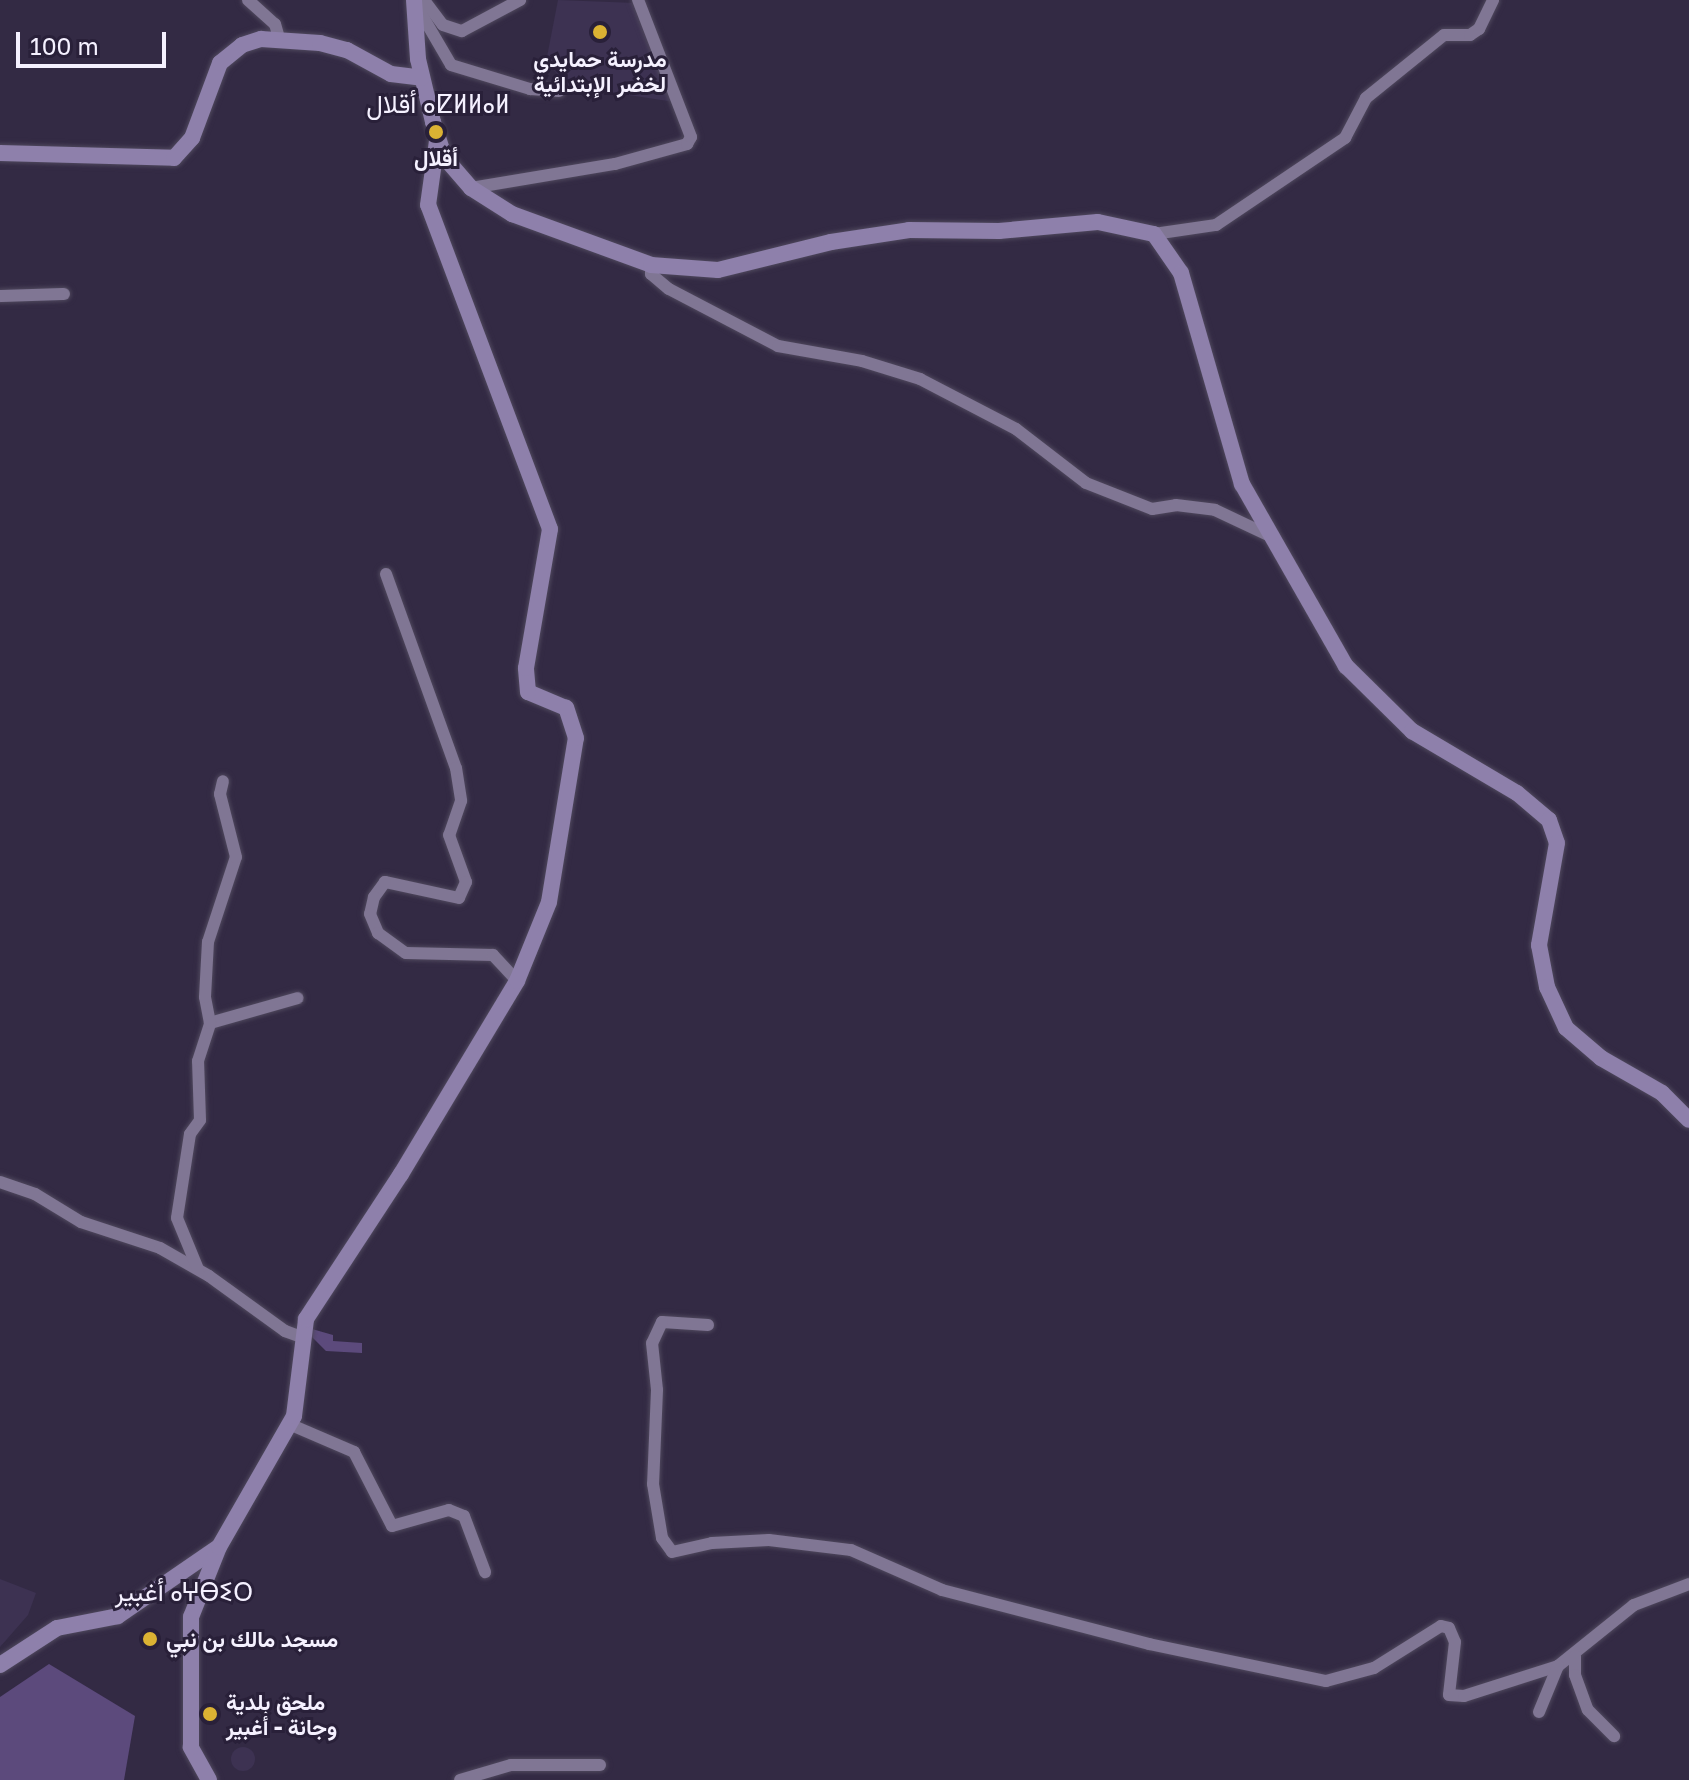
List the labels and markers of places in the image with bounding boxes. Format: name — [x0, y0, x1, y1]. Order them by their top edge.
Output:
marker: مدرسة حمايدي لخضر الإبتدائية — [591, 23, 609, 41]
place label: مدرسة حمايدي لخضر الإبتدائية — [533, 45, 667, 96]
marker: أقلال — [427, 123, 445, 141]
place label: أقلال — [414, 145, 458, 171]
place label: مسجد مالك بن نبي — [166, 1626, 338, 1652]
marker: مسجد مالك بن نبي — [141, 1630, 159, 1648]
place label: ملحق بلدية وجانة - أغبير — [226, 1688, 337, 1740]
marker: ملحق بلدية وجانة - أغبير — [201, 1705, 219, 1723]

